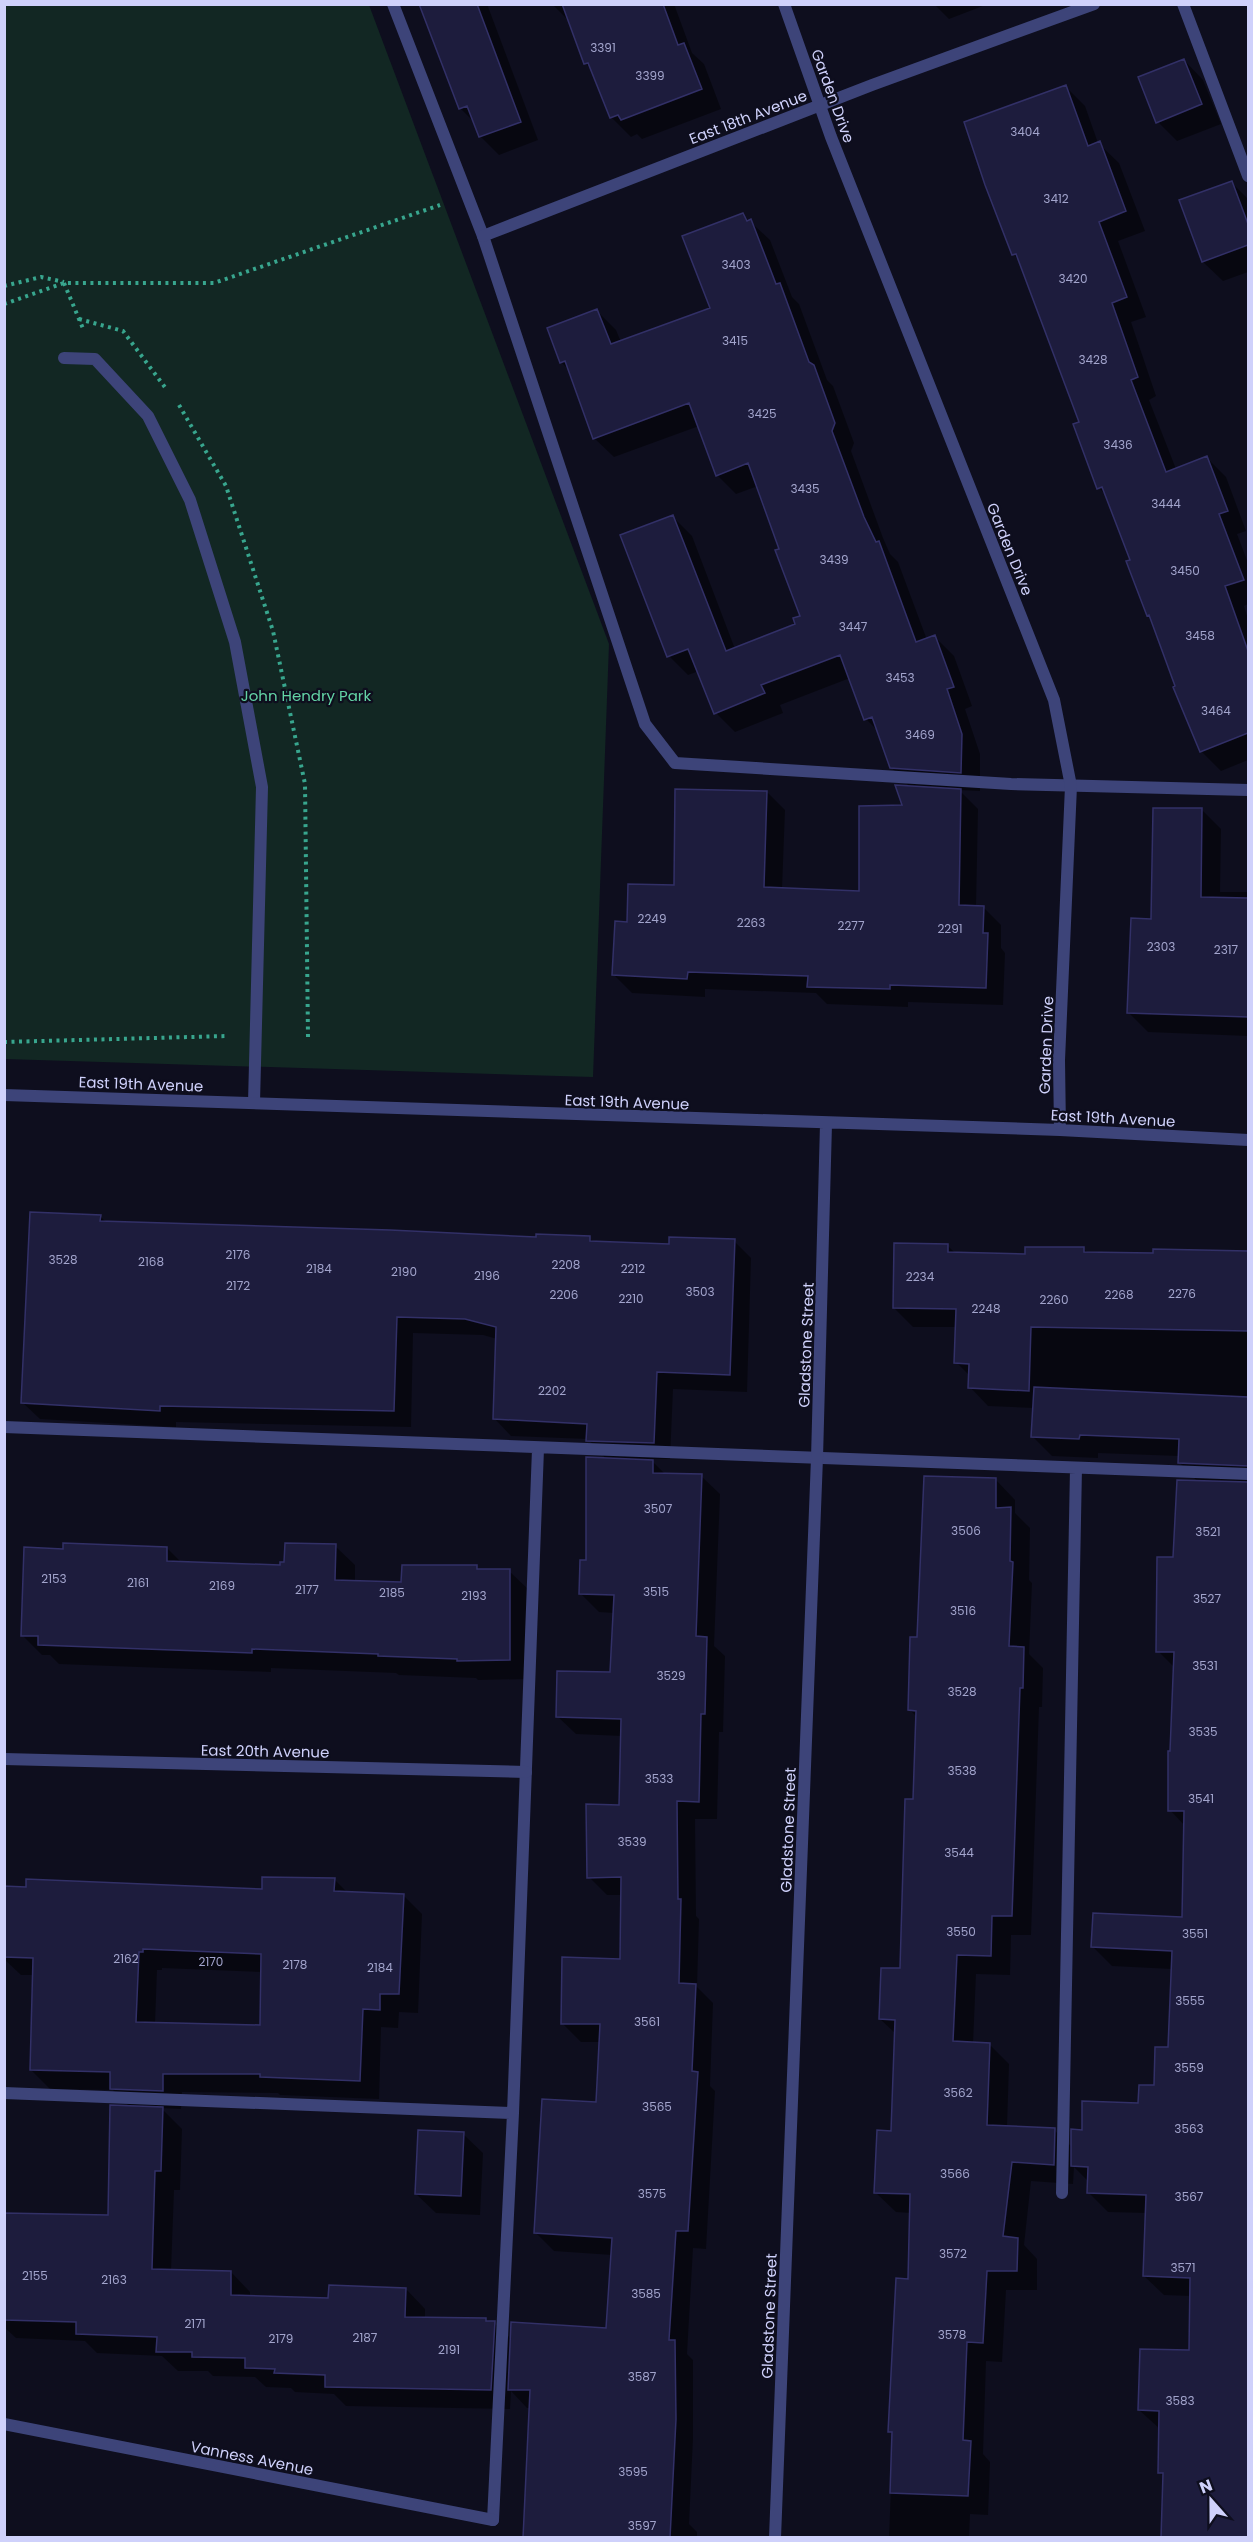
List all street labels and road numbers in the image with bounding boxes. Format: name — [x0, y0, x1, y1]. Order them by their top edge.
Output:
street label: Garden Drive — [806, 46, 860, 146]
street label: East 18th Avenue — [686, 85, 810, 149]
street label: Garden Drive — [982, 500, 1038, 598]
street label: Garden Drive — [1034, 996, 1058, 1094]
street label: East 19th Avenue — [78, 1071, 204, 1097]
street label: East 19th Avenue — [564, 1089, 690, 1115]
street label: East 19th Avenue — [1050, 1104, 1176, 1132]
street label: Gladstone Street — [793, 1282, 819, 1408]
street label: East 20th Avenue — [201, 1739, 329, 1763]
street label: Gladstone Street — [775, 1767, 801, 1893]
street label: Gladstone Street — [756, 2253, 782, 2379]
street label: Vanness Avenue — [189, 2436, 315, 2480]

